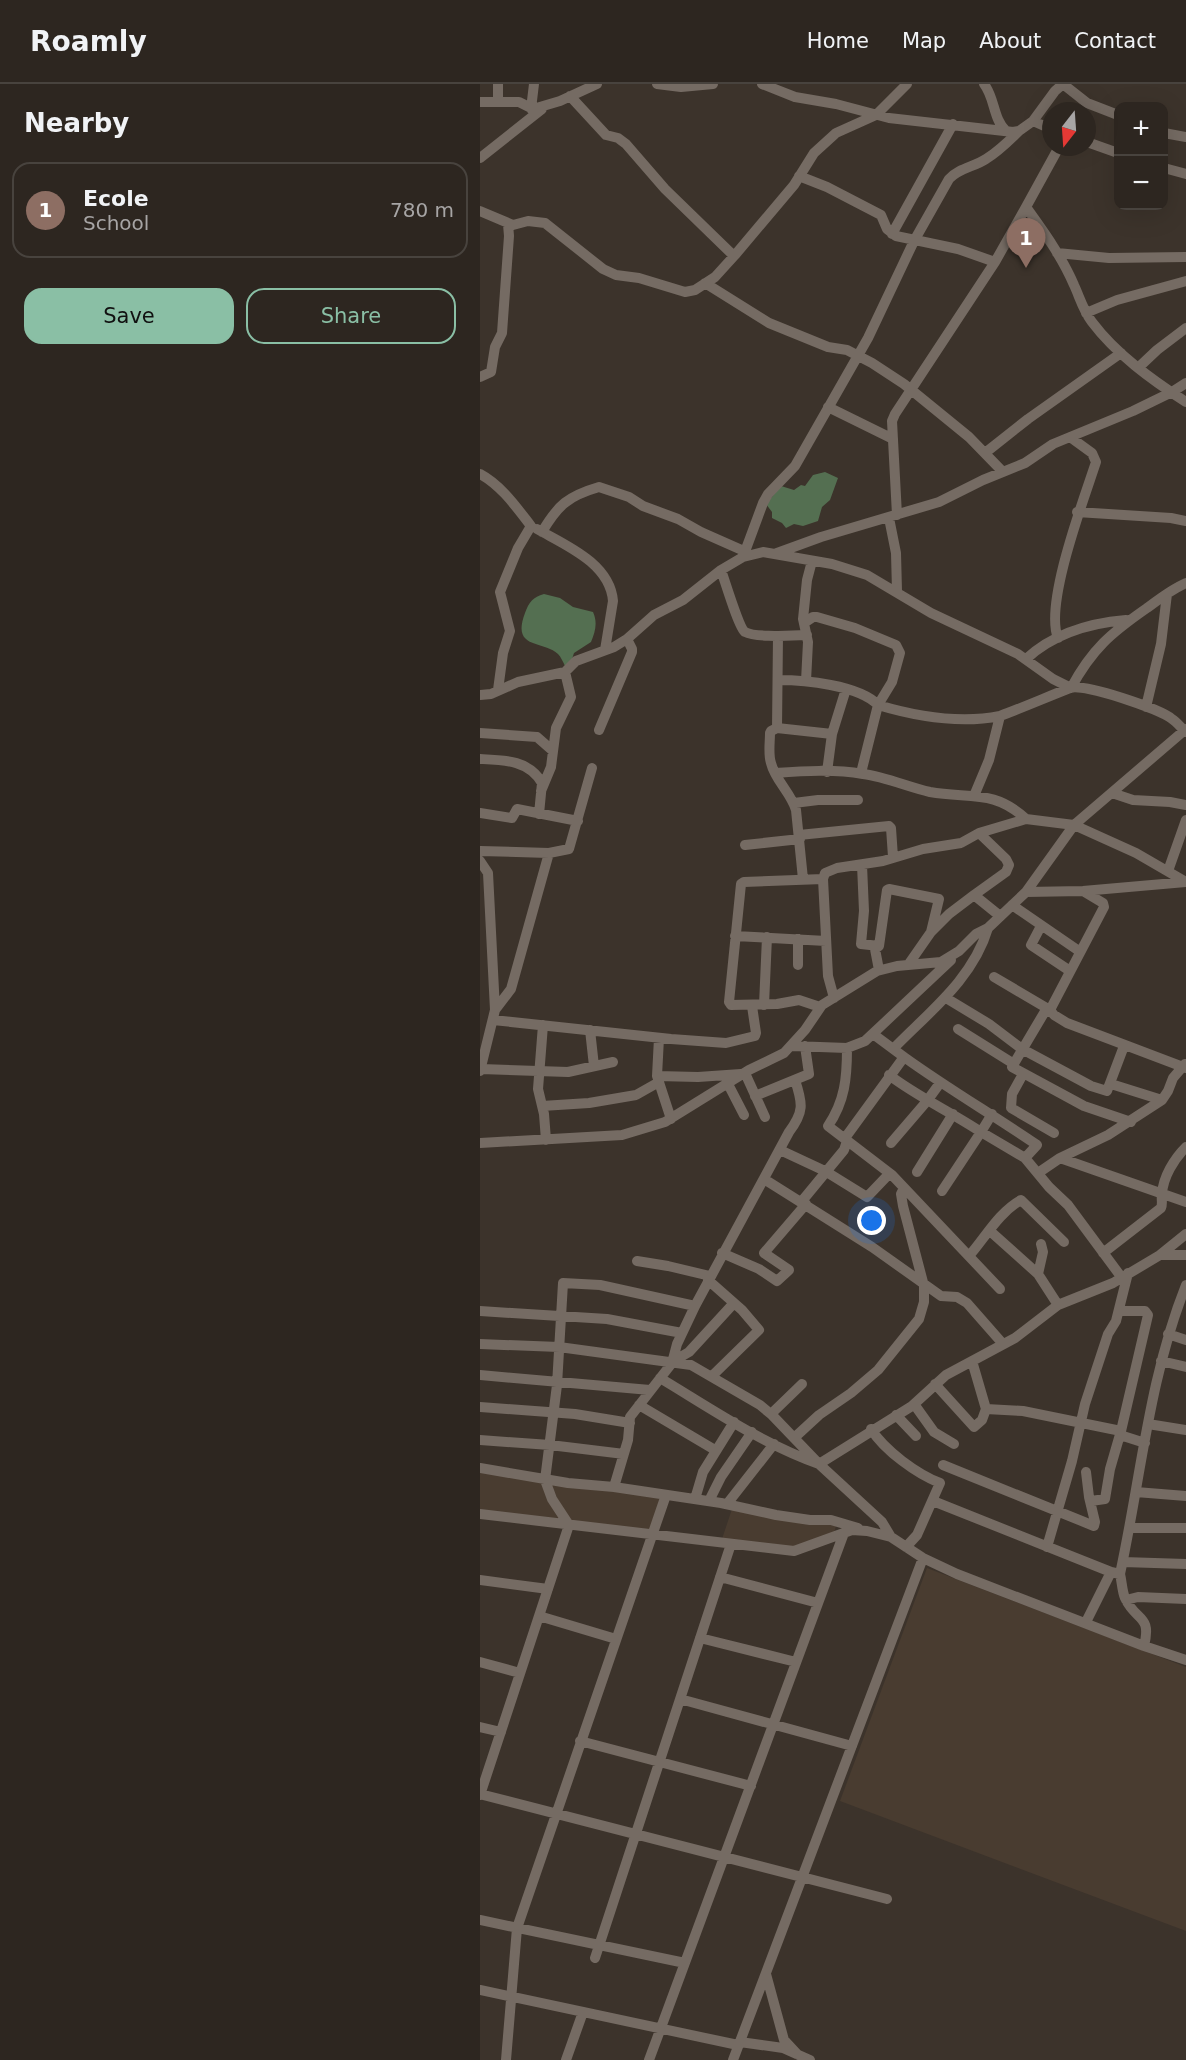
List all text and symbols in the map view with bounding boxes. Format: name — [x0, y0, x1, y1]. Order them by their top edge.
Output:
text: Roamly — [30, 25, 147, 58]
text: Home — [807, 29, 869, 53]
text: Map — [902, 29, 946, 53]
text: About — [979, 29, 1041, 53]
text: Contact — [1074, 29, 1156, 53]
north arrow — [1042, 102, 1096, 156]
map controls — [1114, 102, 1168, 210]
button: + — [1114, 102, 1168, 156]
text: Nearby — [24, 108, 129, 138]
button: − — [1114, 156, 1168, 210]
text: Ecole — [83, 186, 149, 211]
text: 1 — [39, 198, 52, 222]
text: 780 m — [390, 198, 454, 222]
text: School — [83, 211, 149, 235]
pin: 1 — [1006, 218, 1046, 268]
button: Save — [24, 288, 234, 344]
button: Share — [246, 288, 456, 344]
your location — [857, 1206, 886, 1235]

